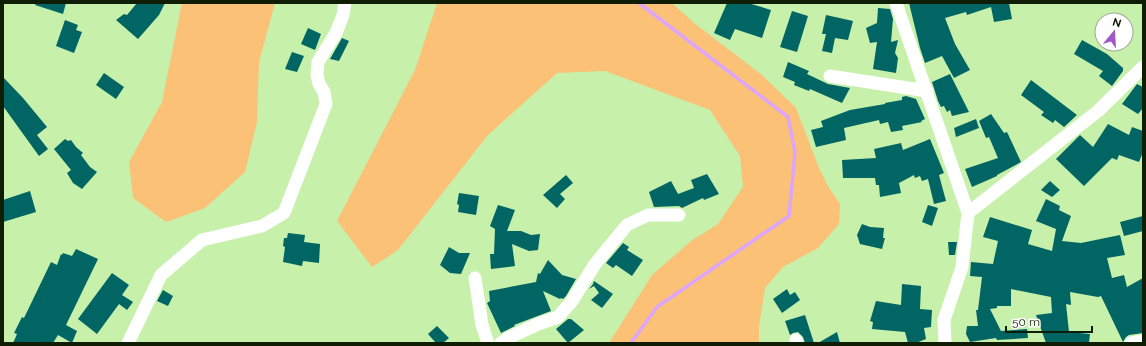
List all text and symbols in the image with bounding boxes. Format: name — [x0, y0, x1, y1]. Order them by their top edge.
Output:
north arrow — [1094, 12, 1134, 52]
text: N — [1111, 15, 1123, 30]
scale bar — [1006, 308, 1092, 334]
text: 50 m — [1012, 315, 1040, 329]

